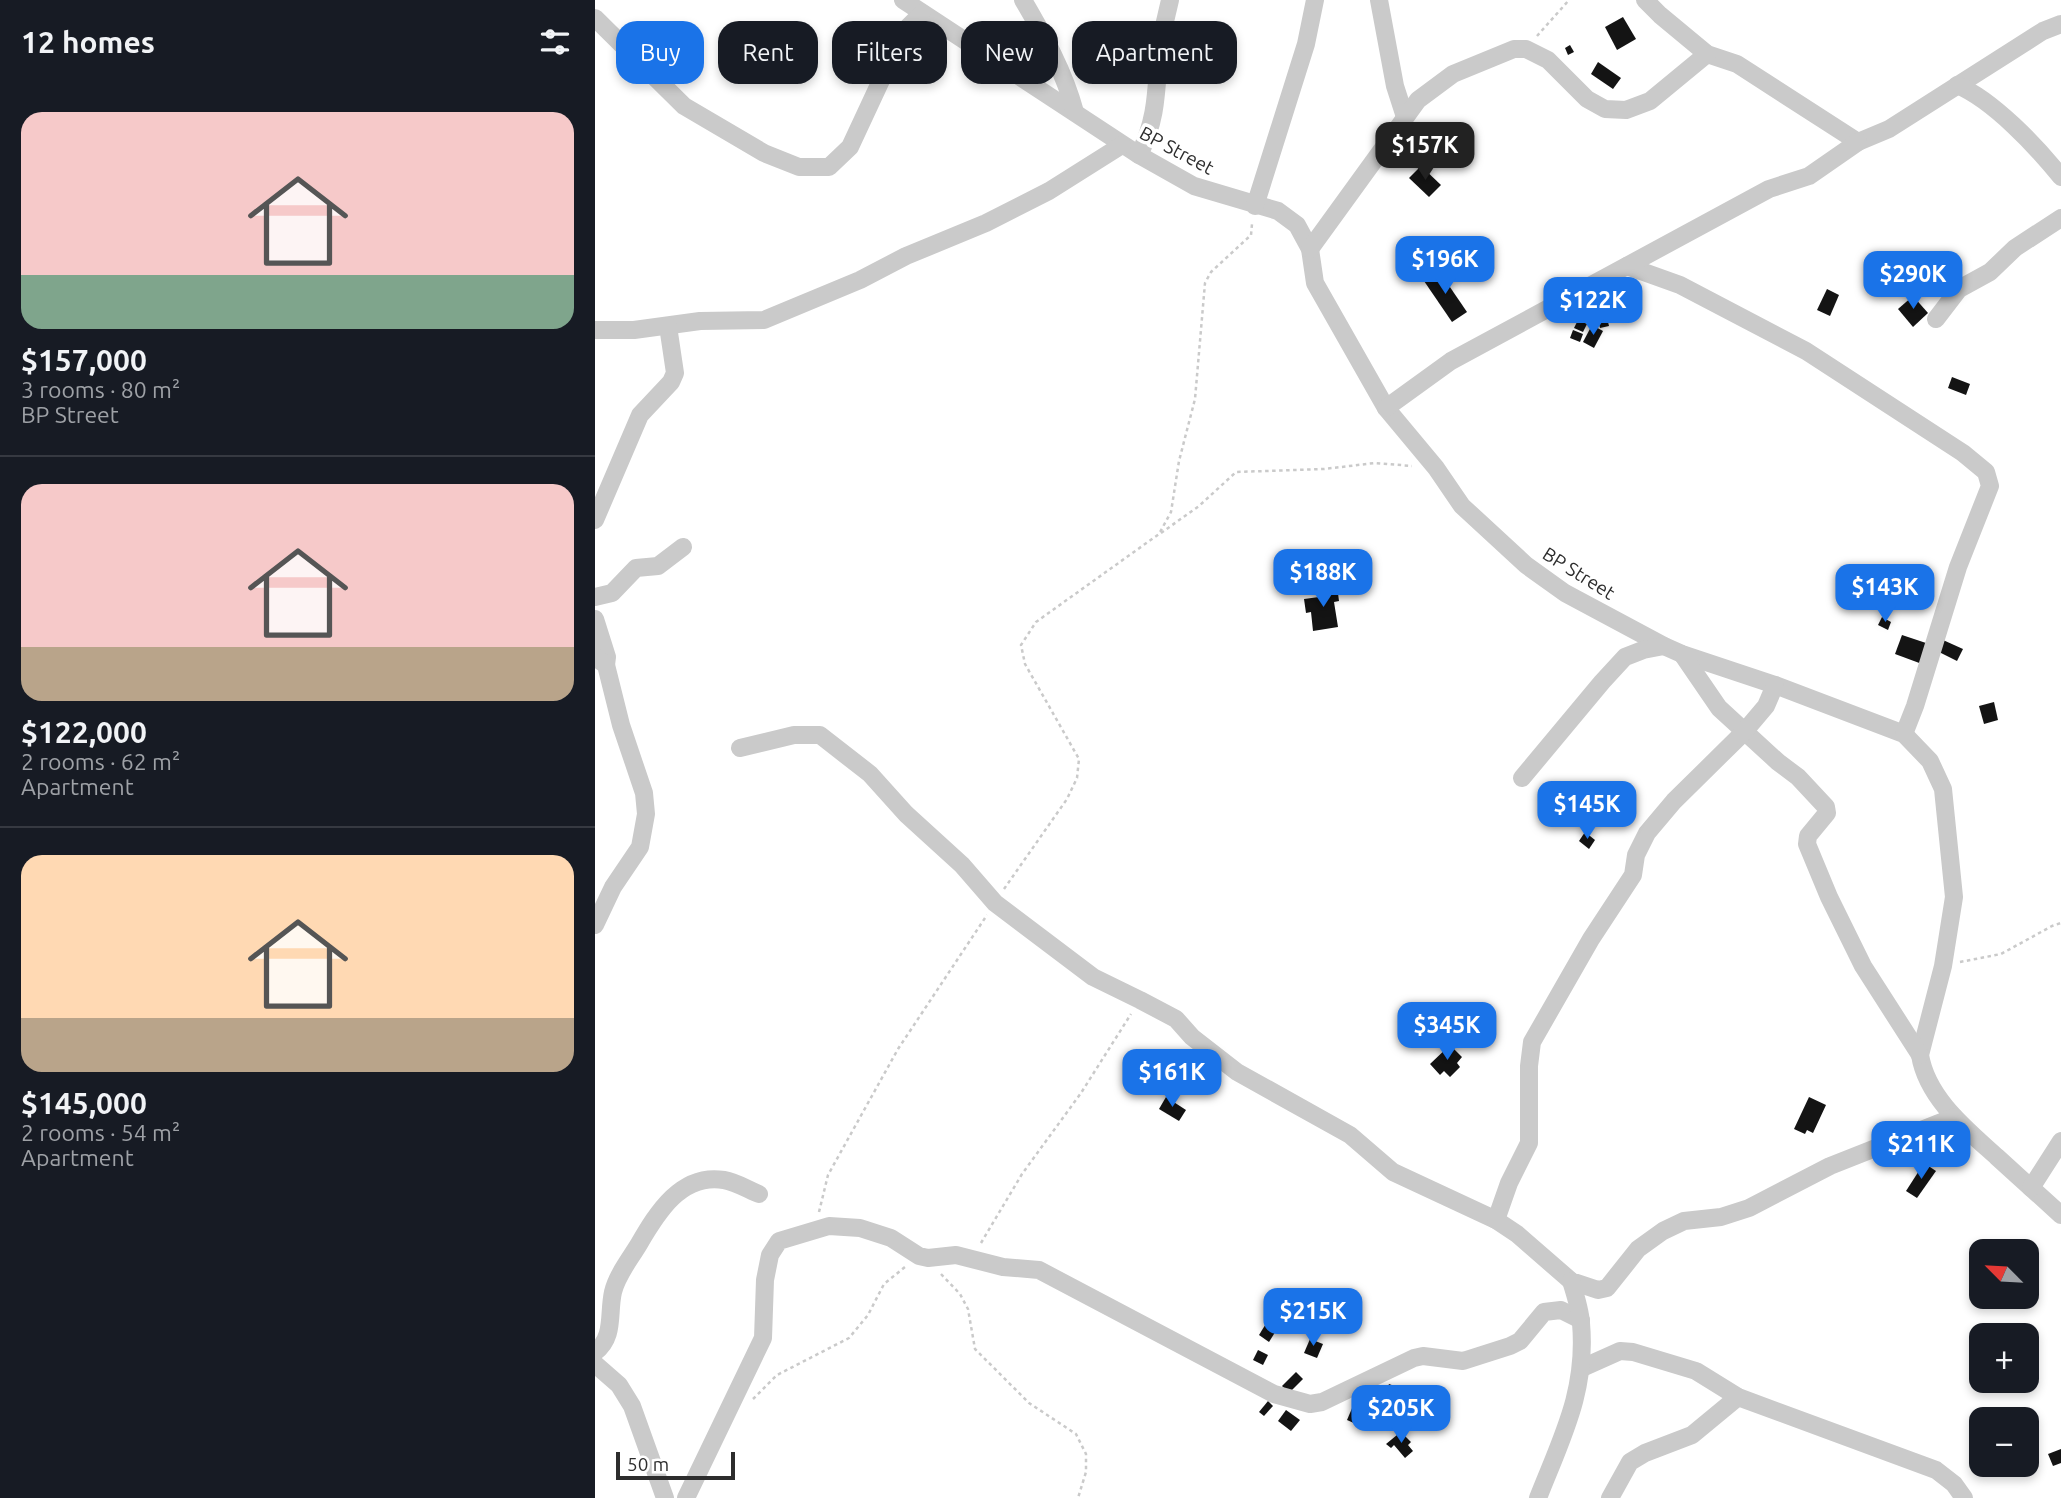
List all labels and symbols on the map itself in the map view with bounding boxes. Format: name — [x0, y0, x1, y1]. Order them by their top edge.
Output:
street label: BP Street — [1136, 121, 1218, 179]
pin: $157K — [1376, 122, 1474, 182]
pin: $196K — [1396, 236, 1494, 296]
pin: $290K — [1864, 252, 1962, 311]
pin: $122K — [1544, 278, 1642, 337]
street label: BP Street — [1539, 542, 1620, 604]
pin: $188K — [1274, 550, 1372, 609]
pin: $143K — [1836, 564, 1934, 624]
pin: $145K — [1538, 782, 1636, 841]
pin: $345K — [1398, 1002, 1496, 1062]
pin: $161K — [1123, 1050, 1221, 1109]
pin: $211K — [1872, 1122, 1970, 1181]
north arrow — [1969, 1239, 2039, 1309]
pin: $215K — [1264, 1288, 1362, 1348]
pin: $205K — [1352, 1386, 1450, 1445]
scale bar — [616, 1449, 735, 1481]

